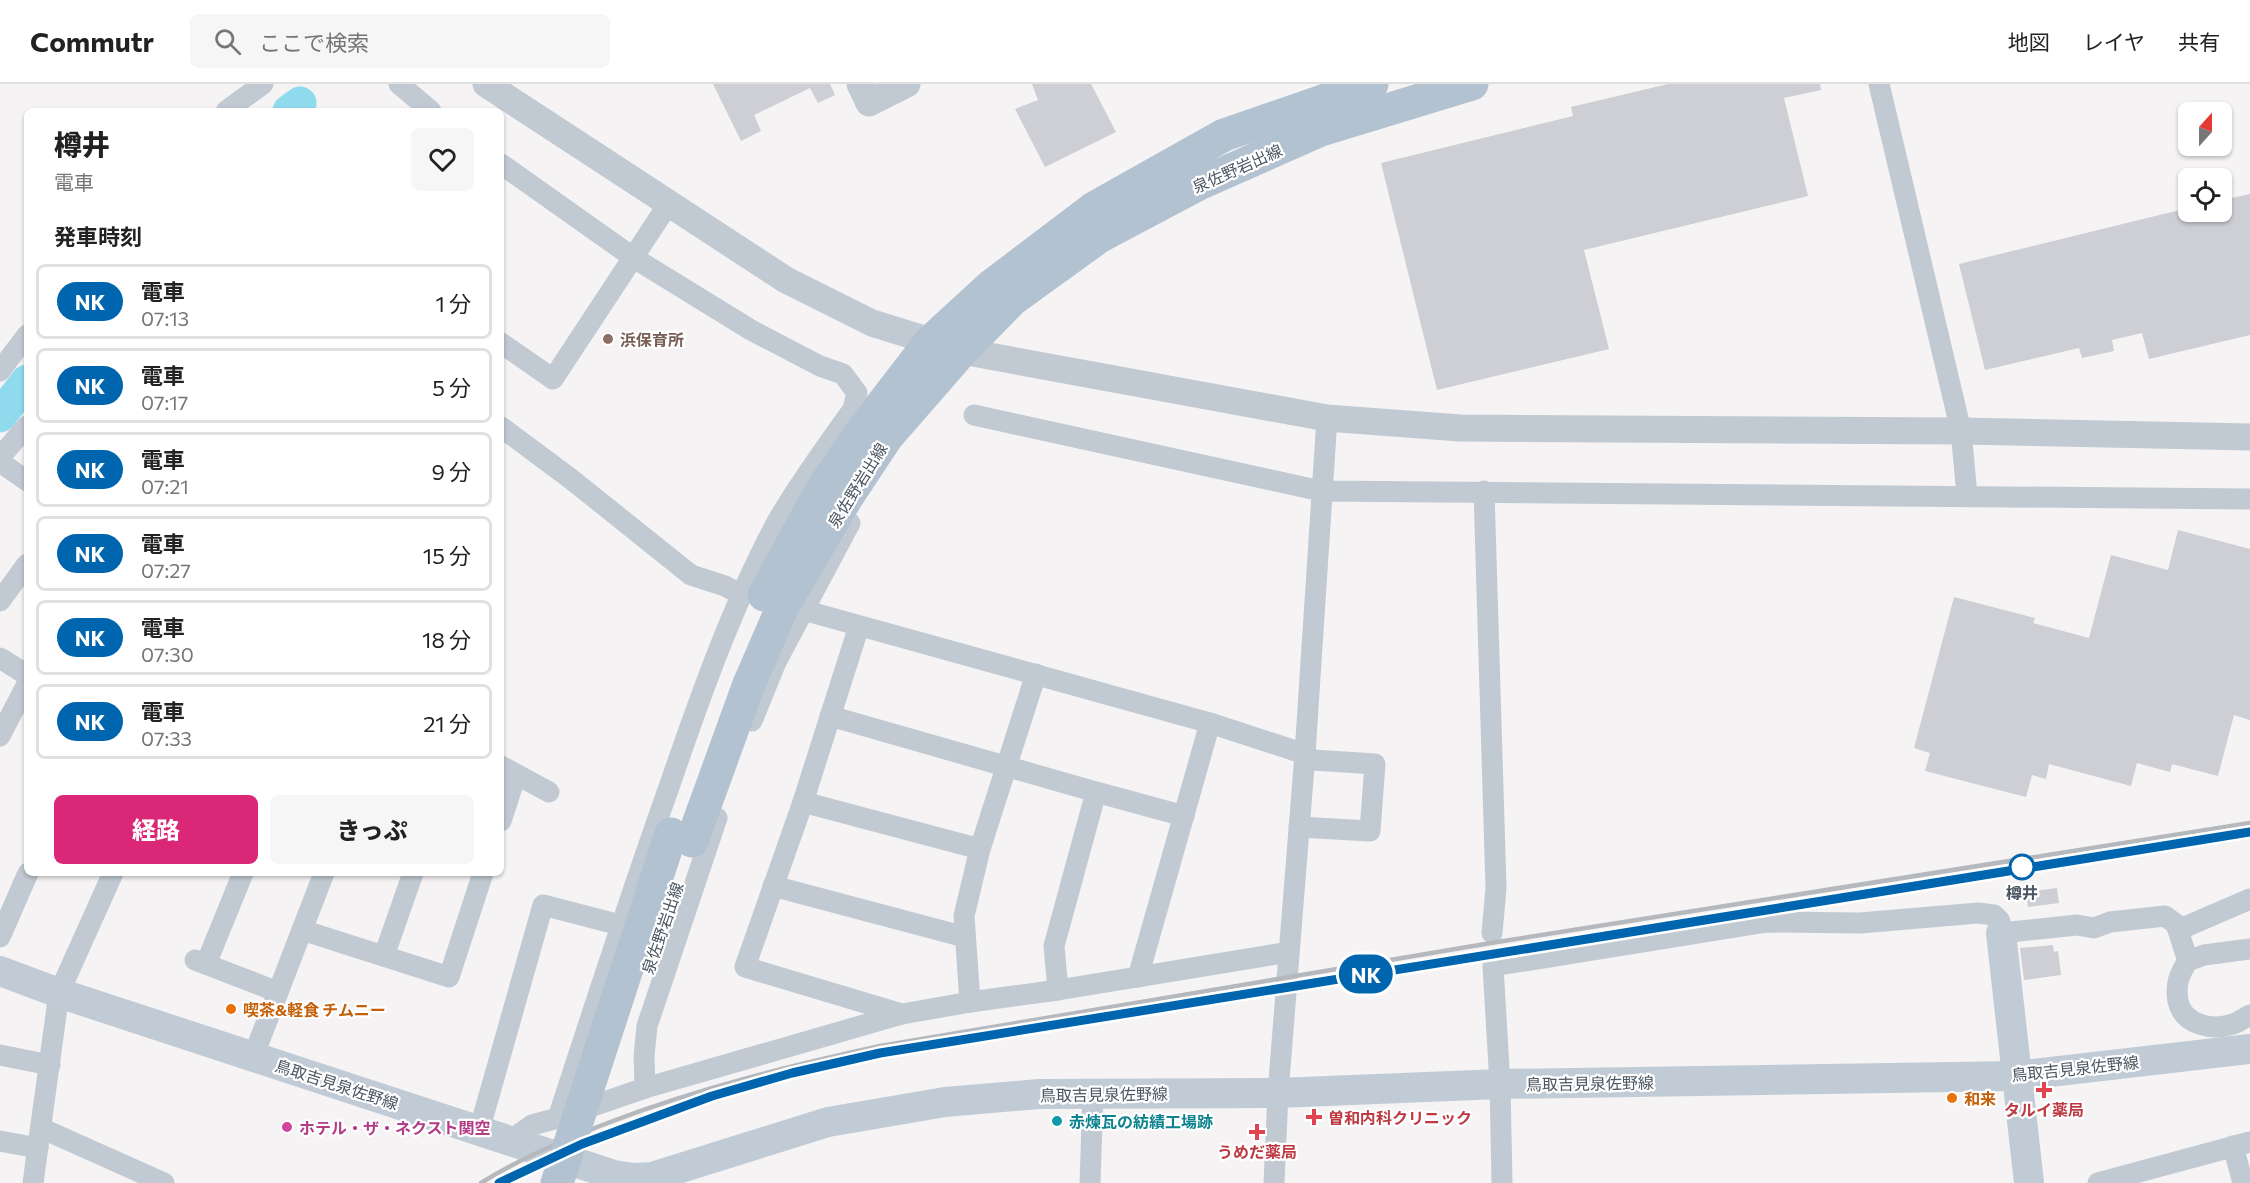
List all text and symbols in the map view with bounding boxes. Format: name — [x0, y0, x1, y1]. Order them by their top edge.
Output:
search box — [190, 14, 610, 68]
text: Commutr — [30, 24, 154, 58]
icon: search — [211, 25, 244, 58]
text: ここで検索 — [259, 29, 369, 56]
text: 地図 — [2008, 29, 2050, 54]
text: レイヤ — [2083, 29, 2145, 54]
text: 共有 — [2178, 29, 2220, 54]
north arrow — [2178, 102, 2232, 156]
map controls — [2178, 102, 2232, 222]
text: 樽井 — [54, 127, 110, 161]
button: heart — [411, 128, 474, 191]
street label: 泉佐野岩出線 — [1189, 140, 1285, 196]
button: locate — [2178, 168, 2232, 222]
text: 電車 — [54, 170, 94, 194]
text: 発車時刻 — [54, 223, 142, 250]
text: 電車 — [141, 278, 185, 305]
text: NK — [75, 289, 105, 314]
text: 1 分 — [435, 290, 471, 317]
text: 07:13 — [141, 306, 189, 330]
place label: 浜保育所 — [620, 330, 684, 349]
marker: 浜保育所 — [601, 332, 615, 346]
text: 電車 — [141, 362, 185, 389]
text: NK — [75, 373, 105, 398]
text: 5 分 — [432, 374, 471, 401]
text: 07:17 — [141, 390, 188, 414]
street label: 泉佐野岩出線 — [824, 439, 890, 531]
text: 電車 — [141, 446, 185, 473]
text: NK — [75, 457, 105, 482]
text: 9 分 — [431, 458, 471, 485]
text: 07:21 — [141, 474, 189, 498]
text: 電車 — [141, 530, 185, 557]
text: NK — [75, 541, 105, 566]
text: 15 分 — [423, 542, 471, 569]
text: 07:27 — [141, 558, 191, 582]
text: 電車 — [141, 614, 185, 641]
text: NK — [75, 625, 105, 650]
text: 18 分 — [422, 626, 471, 653]
text: 07:30 — [141, 642, 194, 666]
text: 電車 — [141, 698, 185, 725]
text: NK — [75, 709, 105, 734]
text: 21 分 — [423, 710, 471, 737]
text: 07:33 — [141, 726, 192, 750]
button: 経路 — [54, 795, 258, 864]
button: きっぷ — [270, 795, 474, 864]
marker: 樽井 — [2009, 854, 2035, 880]
street label: 泉佐野岩出線 — [637, 880, 687, 976]
place label: 樽井 — [2006, 883, 2038, 902]
line badge: NK — [1339, 954, 1393, 994]
text: NK — [1351, 962, 1381, 987]
place label: 喫茶&軽食 チムニー — [243, 1000, 386, 1019]
marker: 喫茶&軽食 チムニー — [224, 1002, 238, 1016]
street label: 鳥取吉見泉佐野線 — [2010, 1052, 2140, 1084]
street label: 鳥取吉見泉佐野線 — [273, 1055, 401, 1113]
street label: 鳥取吉見泉佐野線 — [1526, 1072, 1654, 1094]
street label: 鳥取吉見泉佐野線 — [1040, 1083, 1168, 1105]
marker: タルイ薬局 — [2037, 1083, 2051, 1097]
place label: 和来 — [1964, 1089, 1996, 1108]
marker: 和来 — [1945, 1091, 1959, 1105]
place label: タルイ薬局 — [2004, 1100, 2084, 1119]
marker: 曽和内科クリニック — [1305, 1108, 1323, 1126]
place label: 曽和内科クリニック — [1328, 1108, 1472, 1127]
place label: 赤煉瓦の紡績工場跡 — [1069, 1112, 1213, 1131]
marker: 赤煉瓦の紡績工場跡 — [1050, 1114, 1064, 1128]
place label: ホテル・ザ・ネクスト関空 — [299, 1118, 491, 1137]
marker: ホテル・ザ・ネクスト関空 — [280, 1120, 294, 1134]
marker: うめだ薬局 — [1250, 1125, 1264, 1139]
place label: うめだ薬局 — [1217, 1142, 1297, 1161]

